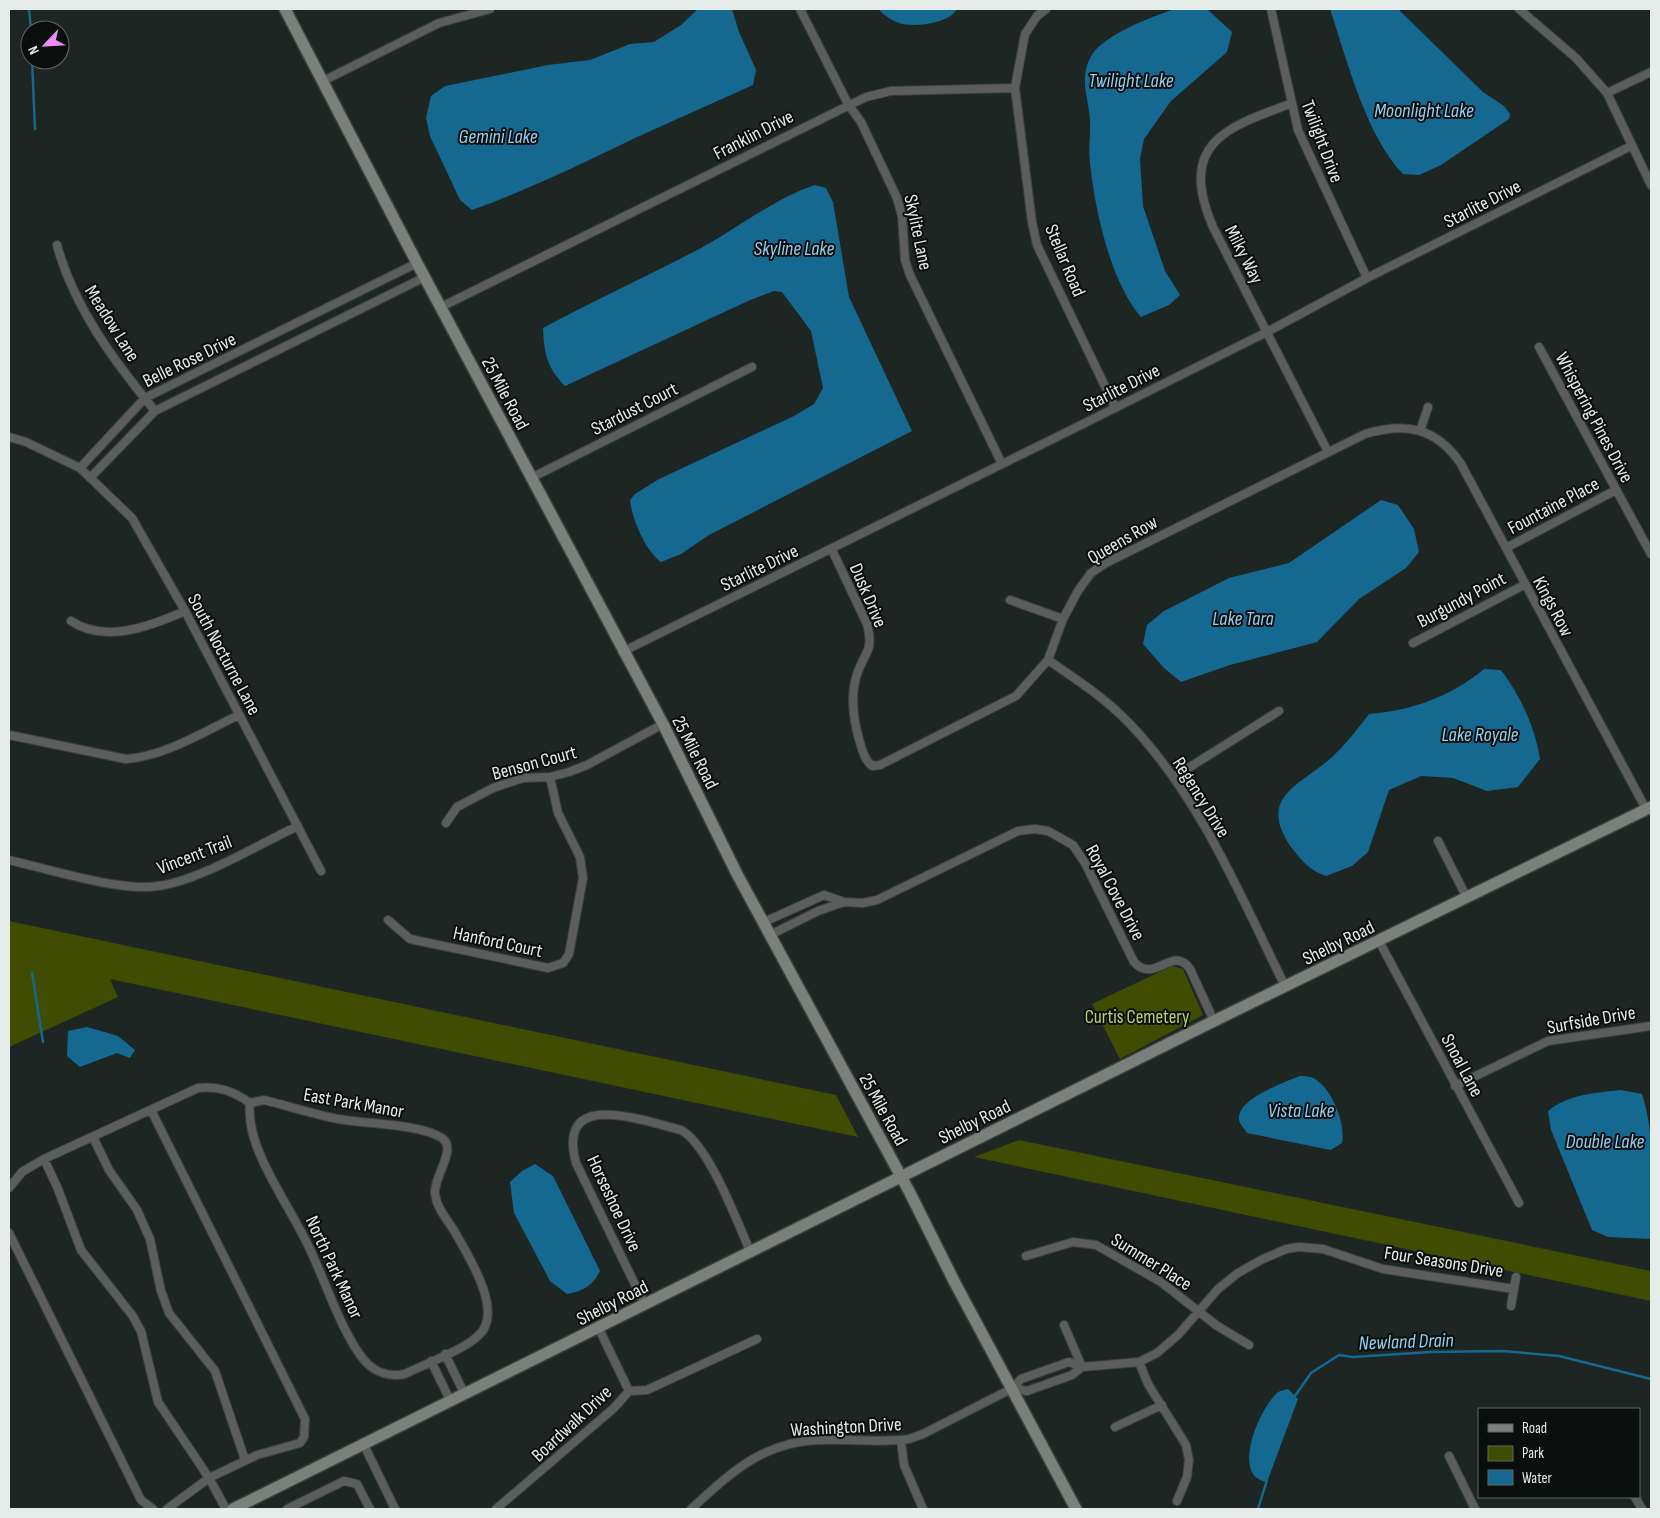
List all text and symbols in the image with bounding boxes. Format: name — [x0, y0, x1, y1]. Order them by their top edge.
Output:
north arrow — [20, 20, 70, 70]
text: N — [24, 43, 43, 57]
water label: Twilight Lake — [1088, 69, 1174, 93]
street label: Twilight Drive — [1295, 97, 1348, 186]
water label: Moonlight Lake — [1374, 99, 1474, 123]
street label: Franklin Drive — [710, 105, 798, 165]
water label: Gemini Lake — [458, 125, 538, 149]
street label: Starlite Drive — [1440, 175, 1525, 234]
street label: Skylite Lane — [898, 192, 937, 272]
street label: Stellar Road — [1039, 221, 1090, 300]
street label: Milky Way — [1219, 222, 1268, 288]
water label: Skyline Lake — [754, 237, 834, 261]
street label: Meadow Lane — [79, 281, 144, 366]
street label: Belle Rose Drive — [139, 328, 240, 393]
street label: Whispering Pines Drive — [1550, 349, 1638, 487]
street label: 25 Mile Road — [476, 353, 533, 434]
street label: Starlite Drive — [1079, 359, 1164, 418]
street label: Stardust Court — [588, 378, 682, 441]
street label: Fountaine Place — [1504, 473, 1603, 540]
street label: Queens Row — [1083, 511, 1162, 570]
street label: Starlite Drive — [717, 540, 802, 597]
street label: Dusk Drive — [844, 560, 891, 631]
street label: Burgundy Point — [1414, 567, 1510, 633]
street label: Kings Row — [1527, 573, 1578, 641]
street label: South Nocturne Lane — [182, 590, 265, 719]
water label: Lake Tara — [1212, 607, 1274, 631]
street label: 25 Mile Road — [666, 712, 723, 793]
water label: Lake Royale — [1442, 723, 1519, 747]
street label: Benson Court — [490, 741, 579, 786]
street label: Regency Drive — [1167, 753, 1234, 842]
street label: Vincent Trail — [154, 831, 235, 880]
street label: Royal Cove Drive — [1080, 841, 1149, 944]
street label: Shelby Road — [1299, 916, 1378, 971]
street label: Hanford Court — [451, 922, 545, 963]
street label: Surfside Drive — [1545, 1001, 1637, 1040]
park label: Curtis Cemetery — [1085, 1006, 1190, 1029]
street label: Snoal Lane — [1436, 1030, 1488, 1101]
street label: 25 Mile Road — [853, 1070, 912, 1150]
street label: East Park Manor — [302, 1083, 406, 1124]
street label: Shelby Road — [935, 1095, 1014, 1150]
water label: Vista Lake — [1268, 1099, 1335, 1123]
water label: Double Lake — [1566, 1130, 1645, 1154]
street label: Horseshoe Drive — [581, 1152, 646, 1256]
street label: North Park Manor — [300, 1212, 368, 1323]
street label: Summer Place — [1107, 1229, 1196, 1296]
street label: Four Seasons Drive — [1383, 1242, 1505, 1283]
street label: Shelby Road — [573, 1276, 652, 1331]
water label: Newland Drain — [1358, 1328, 1454, 1356]
street label: Boardwalk Drive — [527, 1381, 617, 1467]
legend — [1478, 1408, 1640, 1498]
street label: Washington Drive — [790, 1413, 902, 1442]
text: Road — [1522, 1419, 1547, 1438]
text: Park — [1522, 1444, 1544, 1463]
text: Water — [1522, 1469, 1553, 1488]

